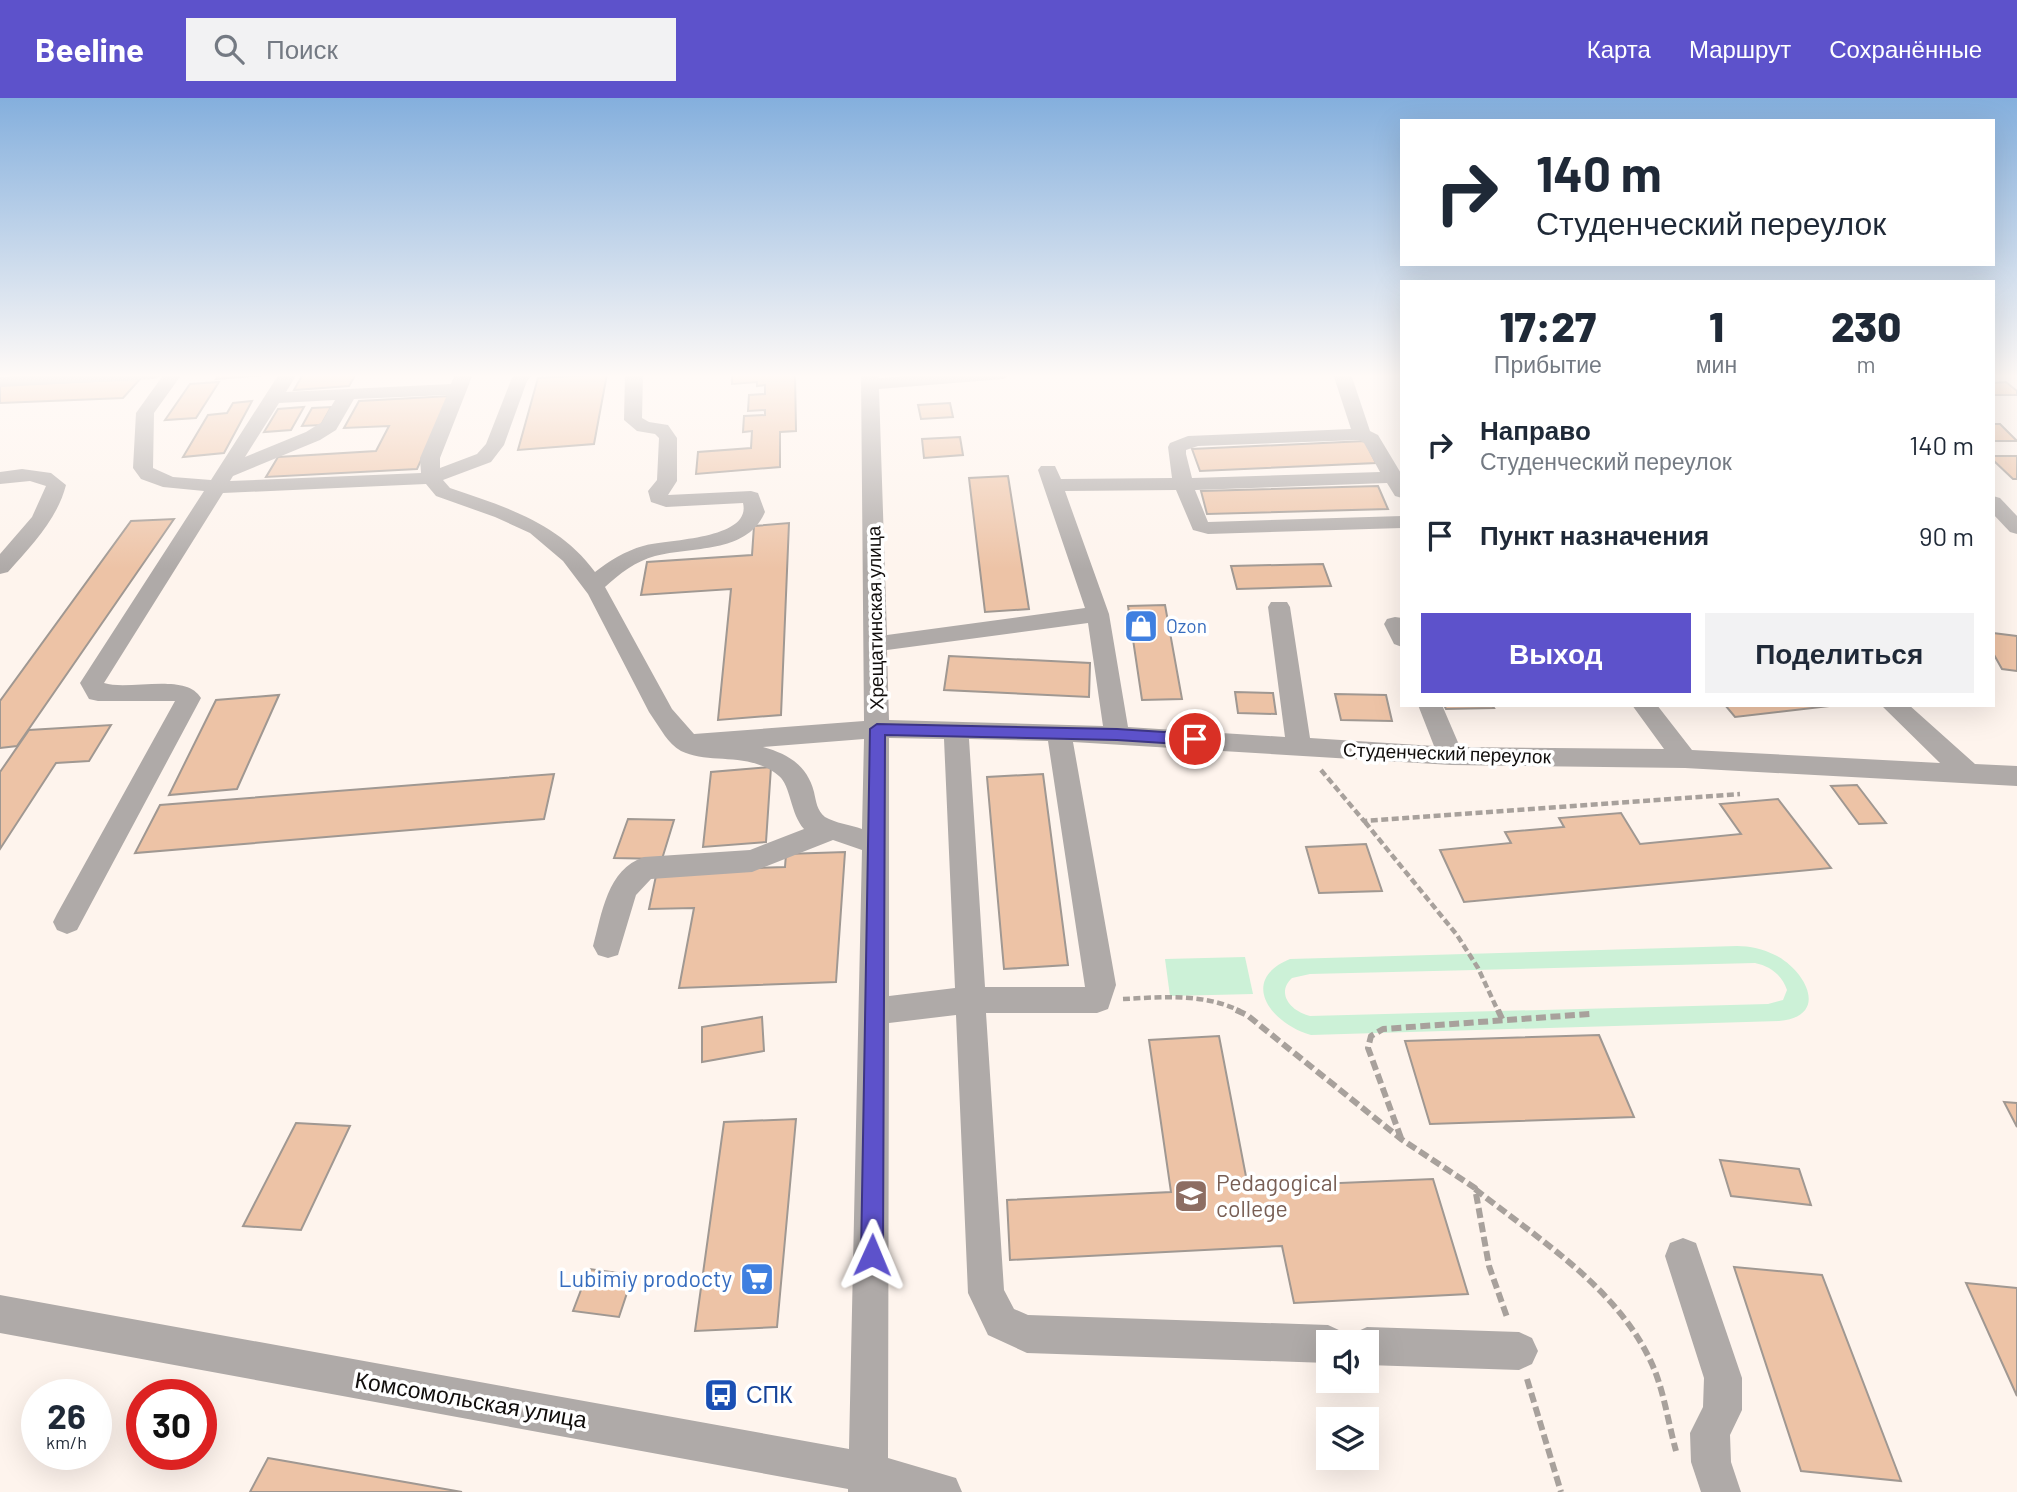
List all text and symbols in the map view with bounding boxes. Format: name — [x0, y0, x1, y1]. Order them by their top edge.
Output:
search box — [186, 18, 676, 81]
text: Beeline — [35, 29, 144, 69]
icon: search — [210, 30, 248, 68]
text: Поиск — [266, 33, 338, 64]
text: Карта — [1587, 34, 1651, 63]
text: Маршрут — [1689, 34, 1791, 63]
text: Сохранённые — [1829, 34, 1982, 63]
text: 140 m — [1536, 143, 1662, 202]
icon: right — [1421, 147, 1512, 238]
text: Студенческий переулок — [1536, 203, 1886, 241]
text: 17:27 — [1499, 300, 1596, 350]
text: 1 — [1709, 300, 1724, 350]
text: 230 — [1831, 300, 1901, 350]
text: Прибытие — [1494, 350, 1602, 378]
text: мин — [1696, 350, 1737, 378]
text: m — [1857, 350, 1876, 378]
text: Направо — [1480, 414, 1591, 445]
icon: right — [1421, 426, 1459, 464]
text: 140 m — [1909, 429, 1974, 460]
text: Студенческий переулок — [1480, 447, 1732, 475]
icon: arrive — [1421, 517, 1459, 555]
text: Пункт назначения — [1480, 519, 1709, 550]
text: 90 m — [1919, 520, 1974, 551]
street label: Хрещатинская улица — [861, 525, 888, 710]
shop icon: Ozon — [1122, 607, 1160, 645]
button: Выход — [1421, 613, 1691, 693]
button: Поделиться — [1705, 613, 1974, 693]
place label: Ozon — [1166, 614, 1207, 637]
pin — [1165, 709, 1225, 769]
icon: arrive — [1176, 720, 1214, 758]
street label: Студенческий переулок — [1343, 737, 1552, 768]
place label: Pedagogical college — [1216, 1168, 1338, 1222]
school or university icon: Pedagogical college — [1172, 1177, 1210, 1215]
position arrow — [835, 1218, 909, 1292]
supermarket icon: Lubimiy prodocty — [738, 1260, 776, 1298]
place label: Lubimiy prodocty — [559, 1264, 732, 1292]
map controls — [1316, 1330, 1379, 1470]
button: sound — [1316, 1330, 1379, 1393]
street label: Комсомольская улица — [353, 1365, 590, 1433]
bus stop icon: СПК — [702, 1376, 740, 1414]
speed limit sign: 30 — [126, 1379, 217, 1470]
place label: СПК — [746, 1380, 793, 1408]
text: 26 — [47, 1394, 86, 1436]
button: layers — [1316, 1407, 1379, 1470]
text: km/h — [46, 1431, 87, 1453]

